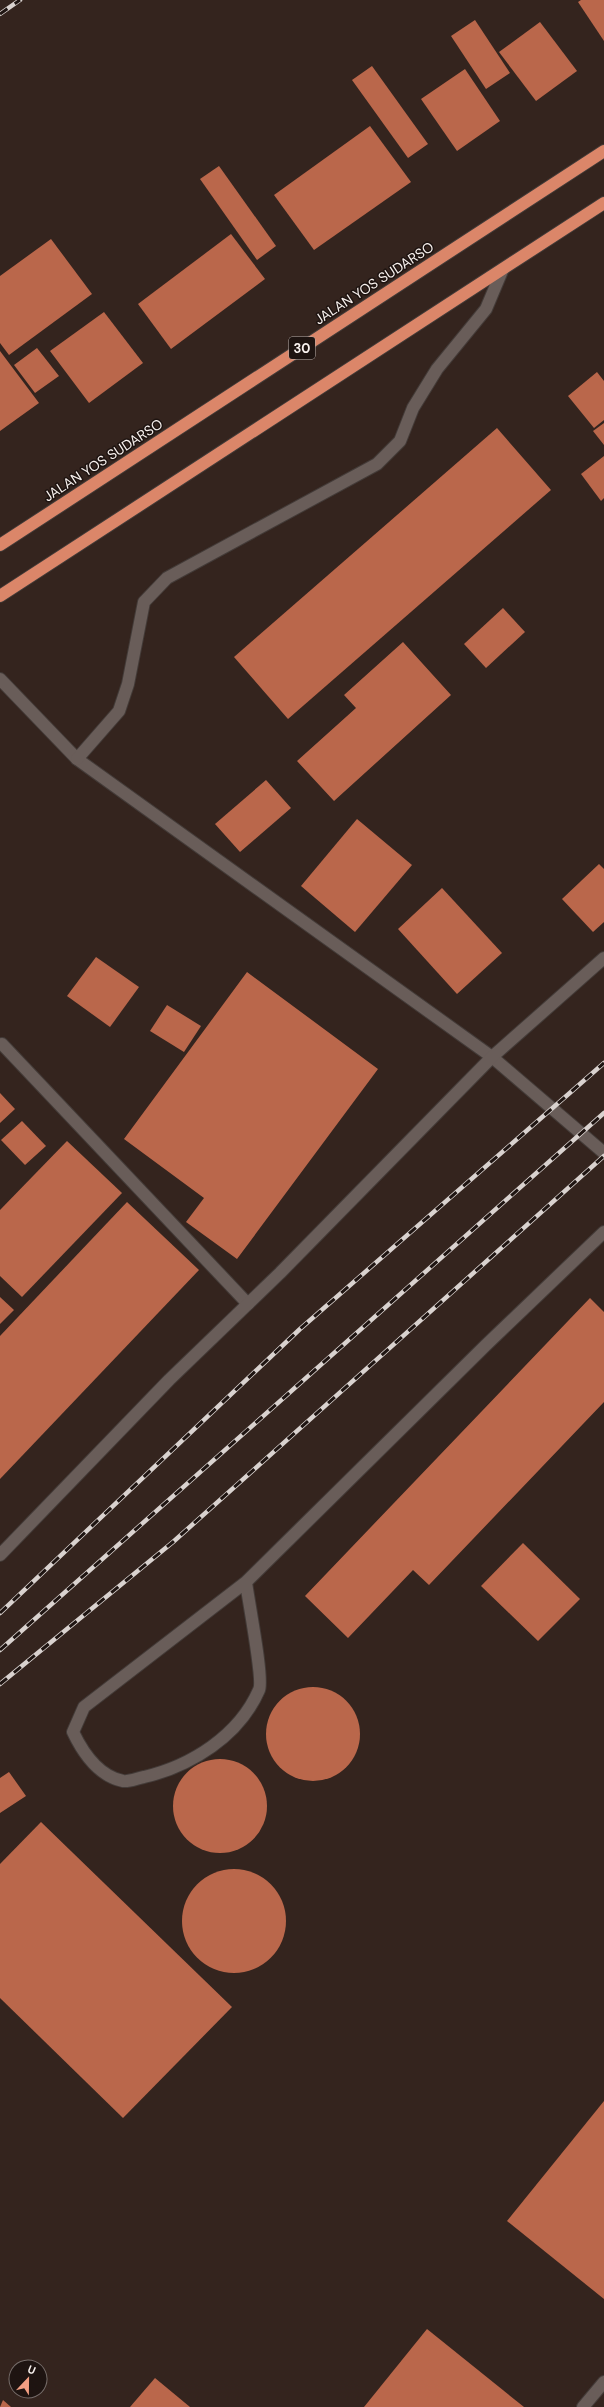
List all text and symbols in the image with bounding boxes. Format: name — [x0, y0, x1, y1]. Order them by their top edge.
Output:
street label: JALAN YOS SUDARSO — [311, 238, 437, 328]
road number: 30 — [289, 337, 315, 359]
street label: JALAN YOS SUDARSO — [40, 415, 166, 505]
north arrow — [8, 2359, 48, 2399]
text: U — [26, 2362, 38, 2378]

